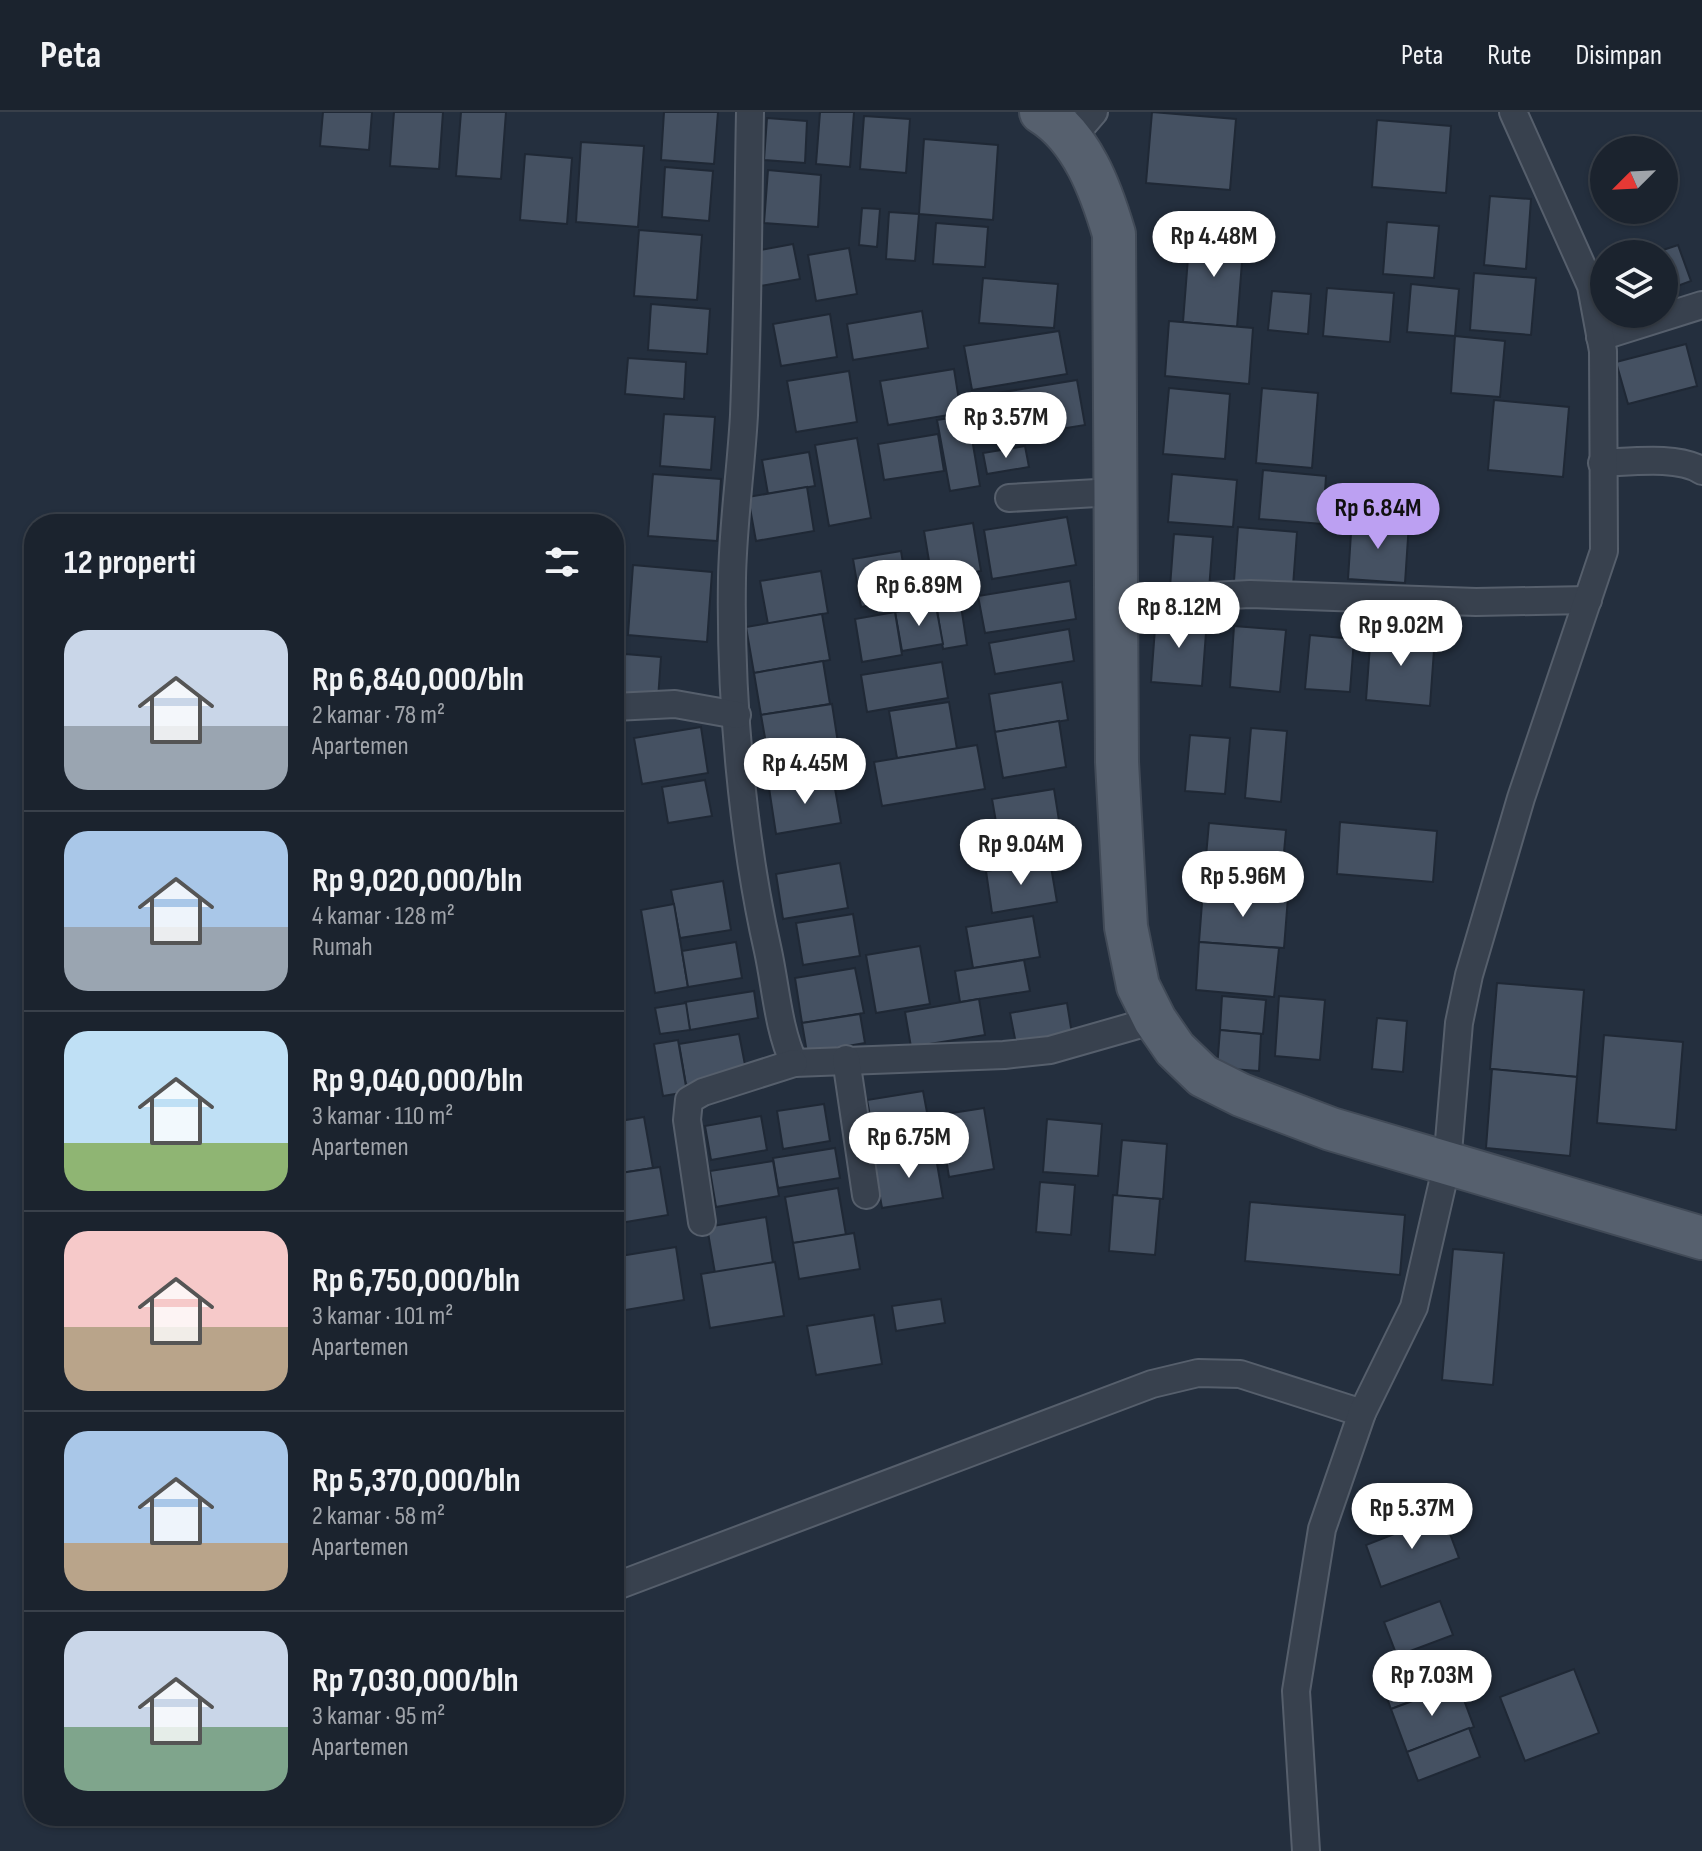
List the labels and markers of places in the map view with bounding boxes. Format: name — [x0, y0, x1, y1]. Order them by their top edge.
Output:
pin: Rp 4.48M — [1131, 211, 1297, 279]
pin: Rp 3.57M — [923, 392, 1089, 460]
pin: Rp 6.84M — [1295, 483, 1461, 551]
pin: Rp 6.89M — [836, 560, 1002, 628]
pin: Rp 8.12M — [1096, 582, 1262, 650]
pin: Rp 9.02M — [1318, 600, 1484, 668]
pin: Rp 4.45M — [722, 738, 888, 806]
pin: Rp 9.04M — [938, 819, 1104, 887]
pin: Rp 5.96M — [1160, 851, 1326, 919]
pin: Rp 6.75M — [826, 1112, 992, 1180]
pin: Rp 5.37M — [1329, 1483, 1495, 1551]
pin: Rp 7.03M — [1349, 1650, 1515, 1718]

